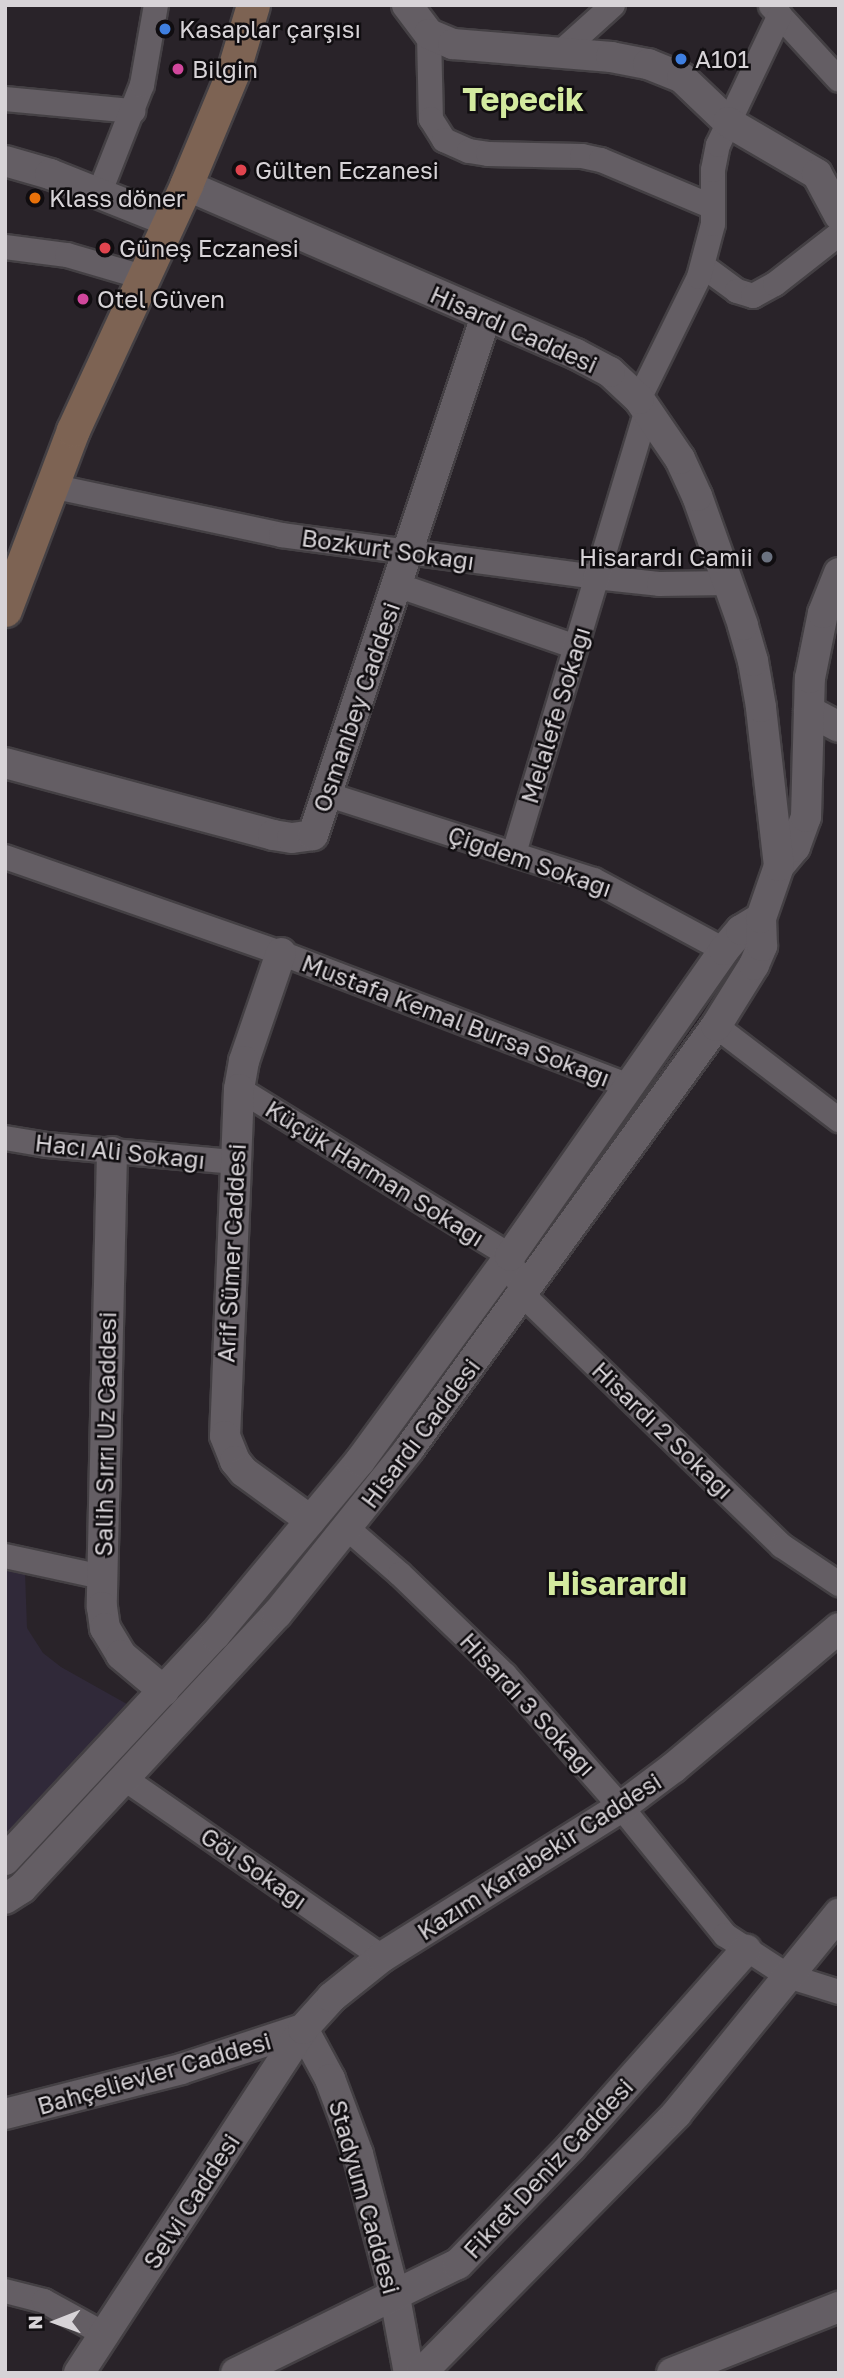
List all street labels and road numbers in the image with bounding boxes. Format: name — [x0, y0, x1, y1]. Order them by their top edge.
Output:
street label: Hisardı Caddesi — [426, 279, 602, 379]
street label: Bozkurt Sokağı — [300, 523, 476, 575]
street label: Osmanbey Caddesi — [307, 598, 405, 816]
street label: Melalefe Sokağı — [514, 623, 596, 807]
street label: Çiğdem Sokağı — [444, 820, 616, 902]
street label: Mustafa Kemal Bursa Sokağı — [298, 948, 614, 1092]
street label: Küçük Harman Sokağı — [260, 1094, 490, 1252]
street label: Hacı Ali Sokağı — [34, 1128, 206, 1174]
street label: Arif Sümer Caddesi — [211, 1143, 251, 1363]
street label: Salih Sırrı Uz Caddesi — [88, 1311, 122, 1557]
street label: Hisardı Caddesi — [354, 1353, 486, 1513]
street label: Hisardı 2 Sokağı — [586, 1355, 740, 1505]
street label: Hisardı 3 Sokağı — [454, 1626, 602, 1782]
street label: Kazım Karabekir Caddesi — [412, 1766, 666, 1946]
street label: Göl Sokağı — [195, 1821, 313, 1915]
street label: Bahçelievler Caddesi — [34, 2026, 274, 2120]
street label: Fikret Deniz Caddesi — [457, 2072, 639, 2264]
street label: Stadyum Caddesi — [324, 2097, 406, 2297]
street label: Selvi Caddesi — [137, 2128, 245, 2274]

